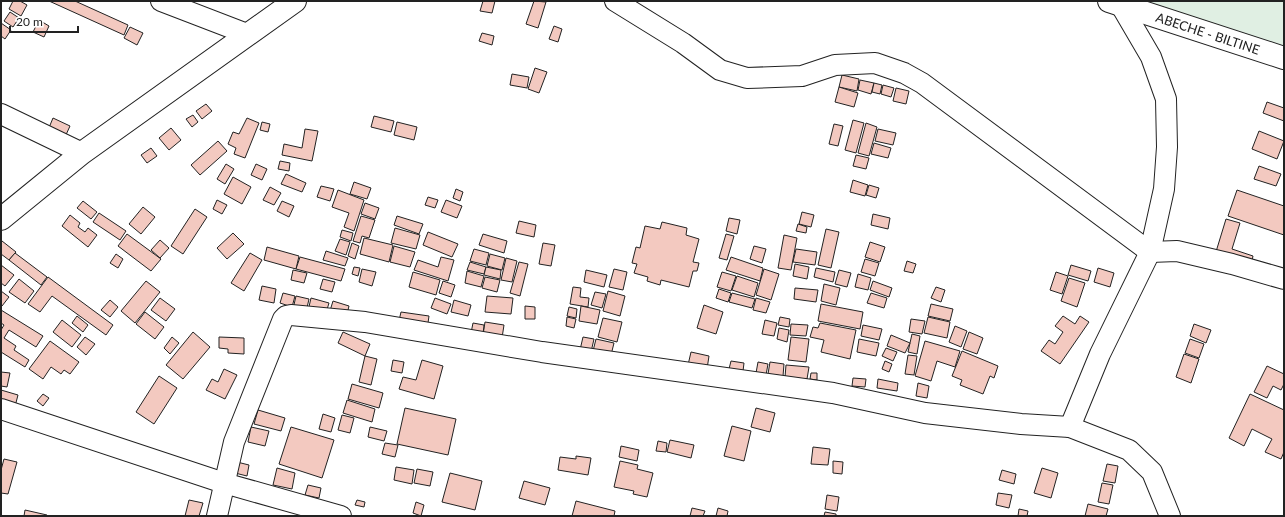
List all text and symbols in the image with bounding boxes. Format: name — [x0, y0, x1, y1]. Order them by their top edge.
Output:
scale bar — [10, 8, 78, 34]
street label: ABECHE - BILTINE — [1154, 9, 1262, 58]
text: 20 m — [16, 14, 43, 29]

